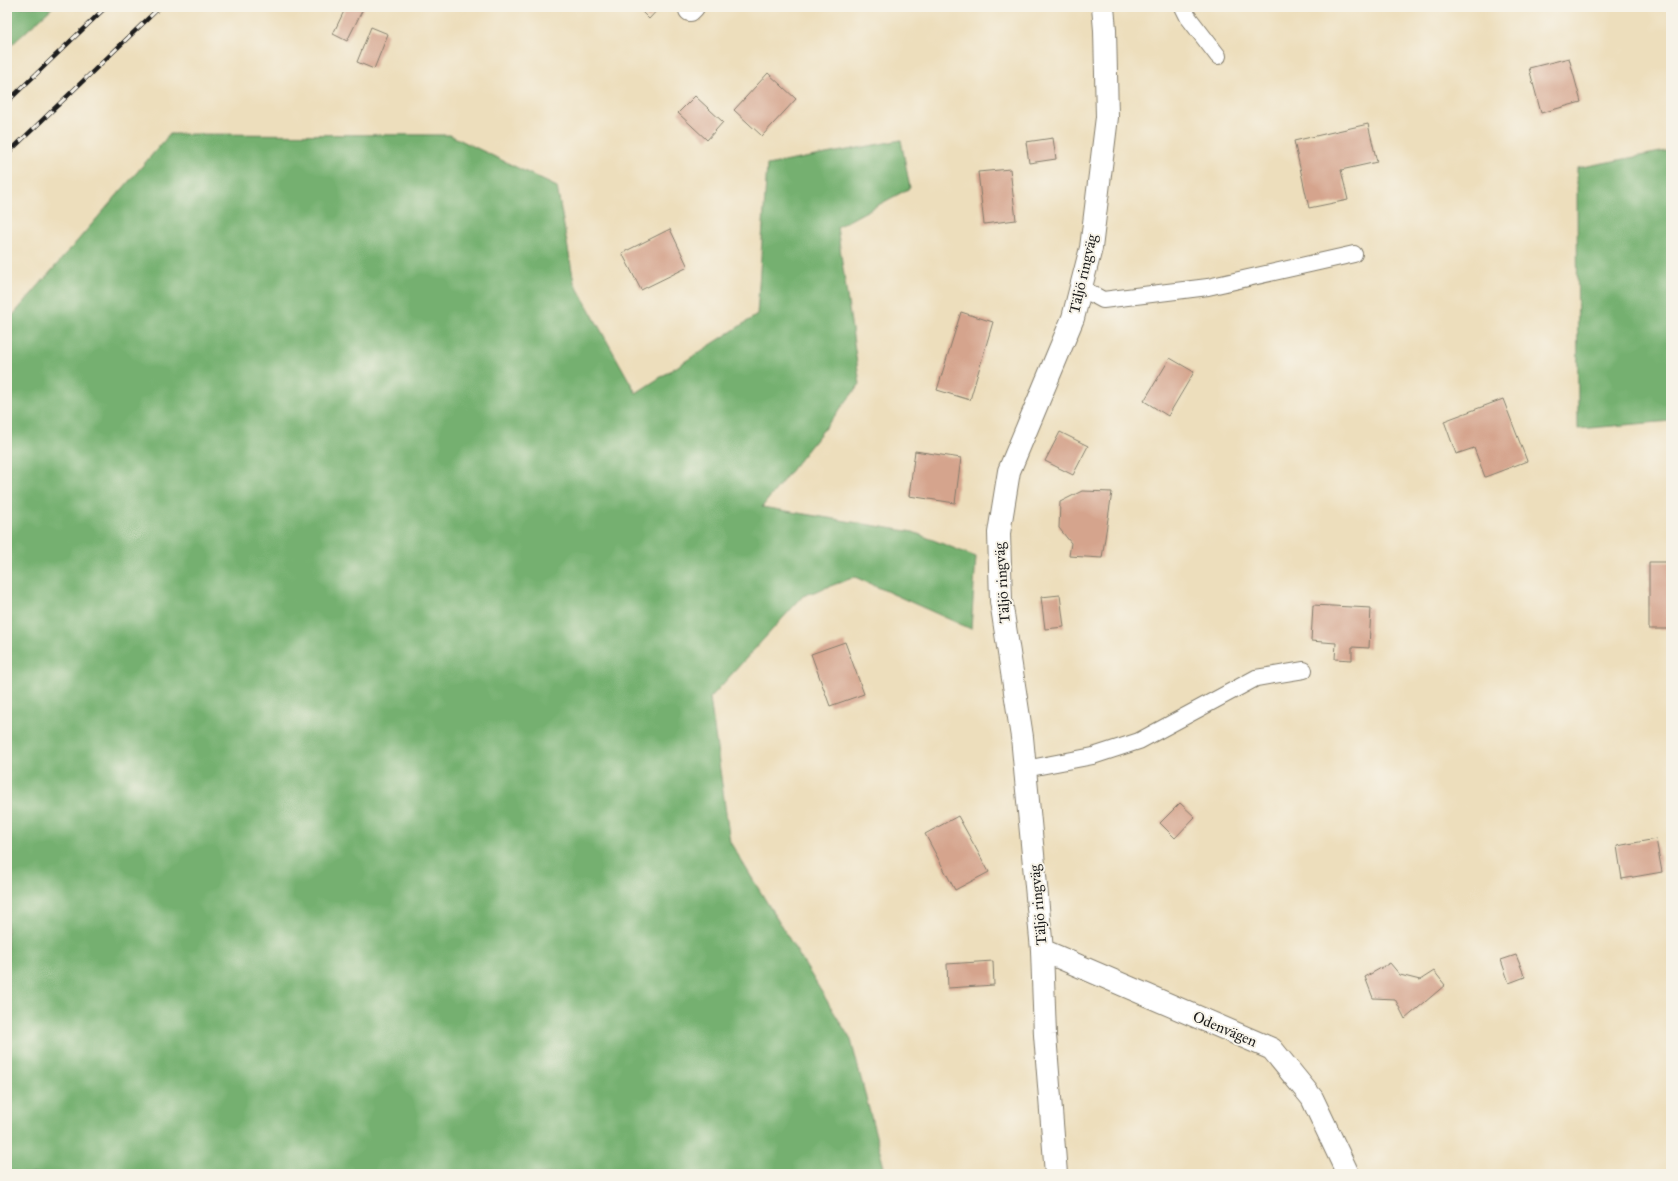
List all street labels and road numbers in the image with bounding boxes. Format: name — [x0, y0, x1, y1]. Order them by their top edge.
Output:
street label: Täljö ringväg — [1065, 232, 1101, 315]
street label: Täljö ringväg — [990, 541, 1014, 624]
street label: Täljö ringväg — [1025, 863, 1050, 946]
street label: Odenvägen — [1190, 1007, 1260, 1051]

